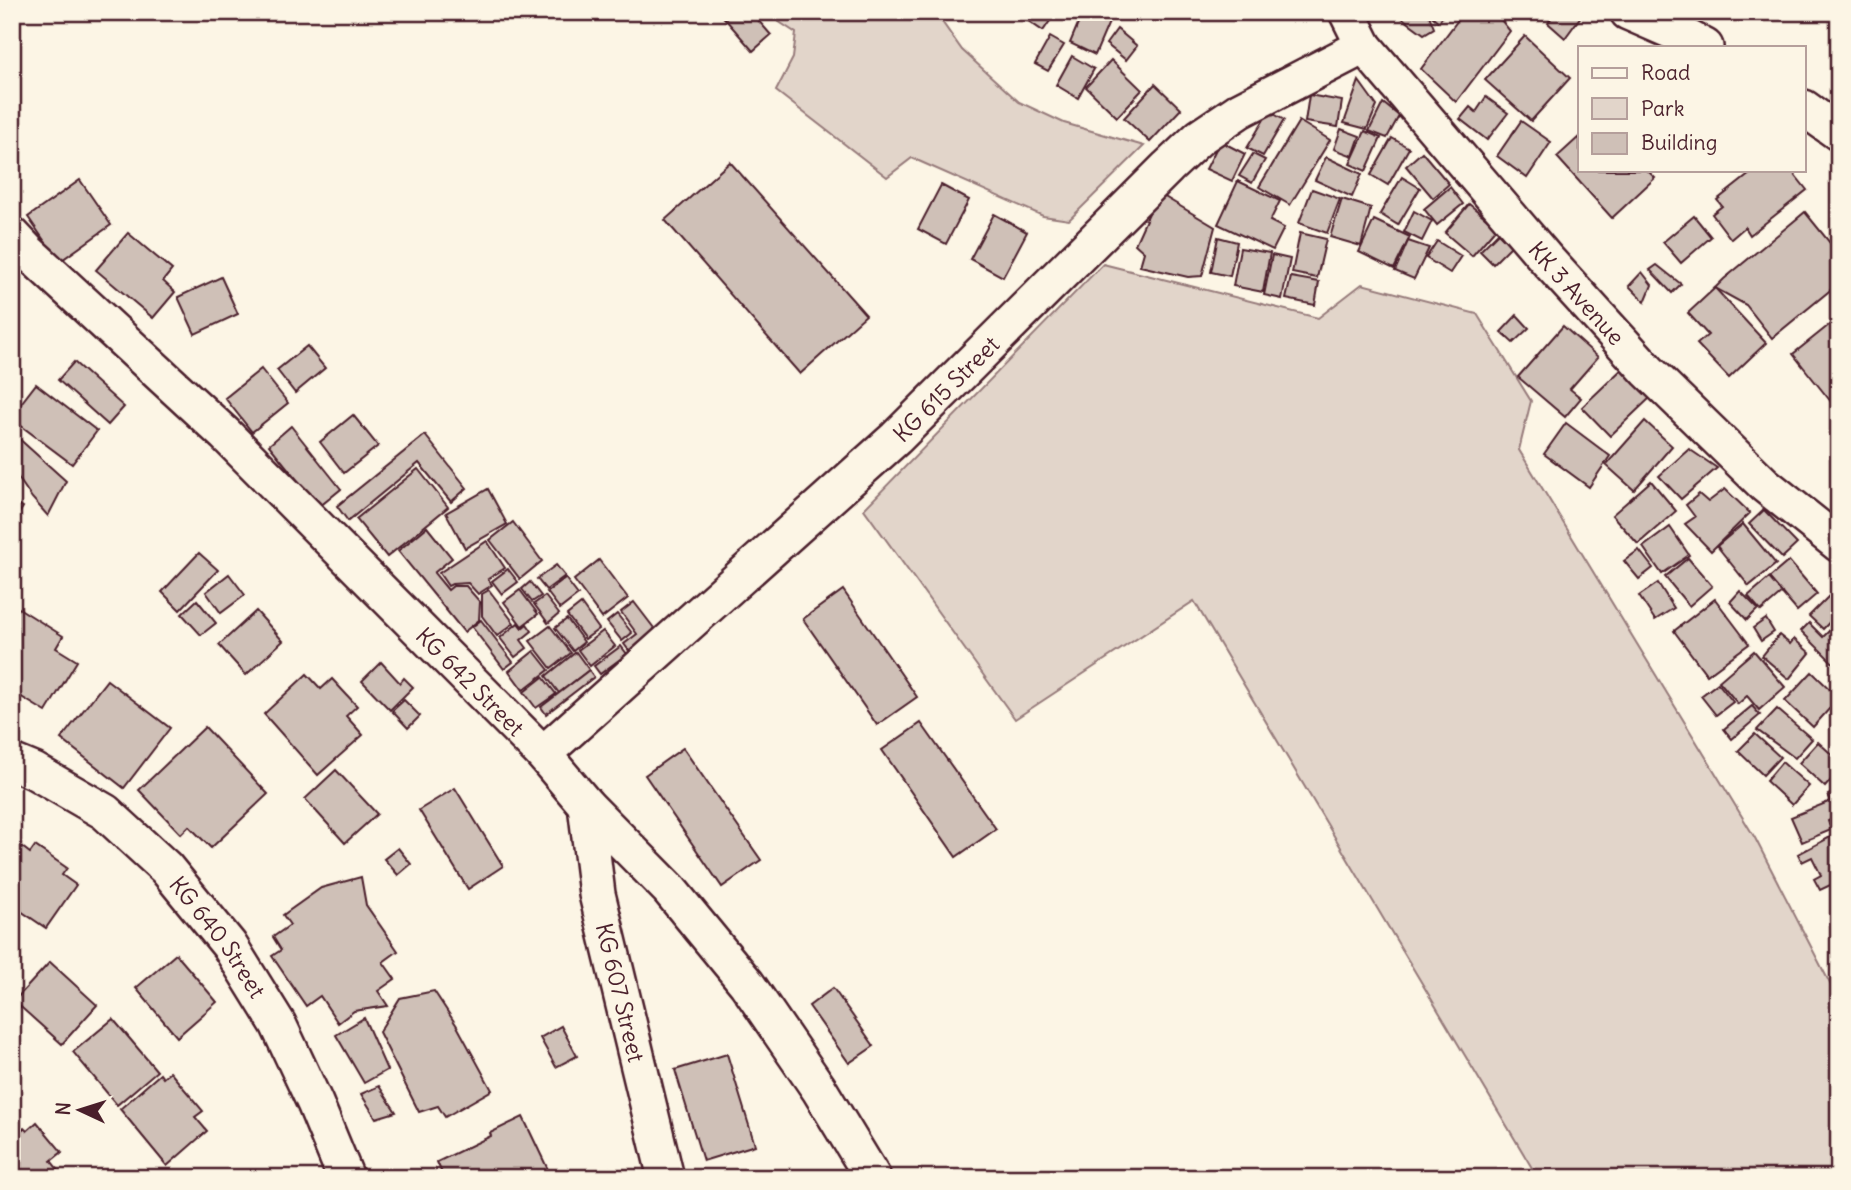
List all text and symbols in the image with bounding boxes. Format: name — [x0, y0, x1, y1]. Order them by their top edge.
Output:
legend — [1578, 46, 1806, 172]
text: Road — [1641, 59, 1690, 86]
text: Park — [1641, 95, 1684, 122]
text: Building — [1641, 129, 1717, 156]
street label: KK 3 Avenue — [1523, 235, 1631, 351]
street label: KG 615 Street — [886, 329, 1005, 448]
street label: KG 642 Street — [410, 621, 531, 742]
street label: KG 640 Street — [164, 870, 273, 1003]
street label: KG 607 Street — [590, 920, 652, 1065]
north arrow — [46, 1074, 116, 1144]
text: N — [51, 1101, 75, 1116]

